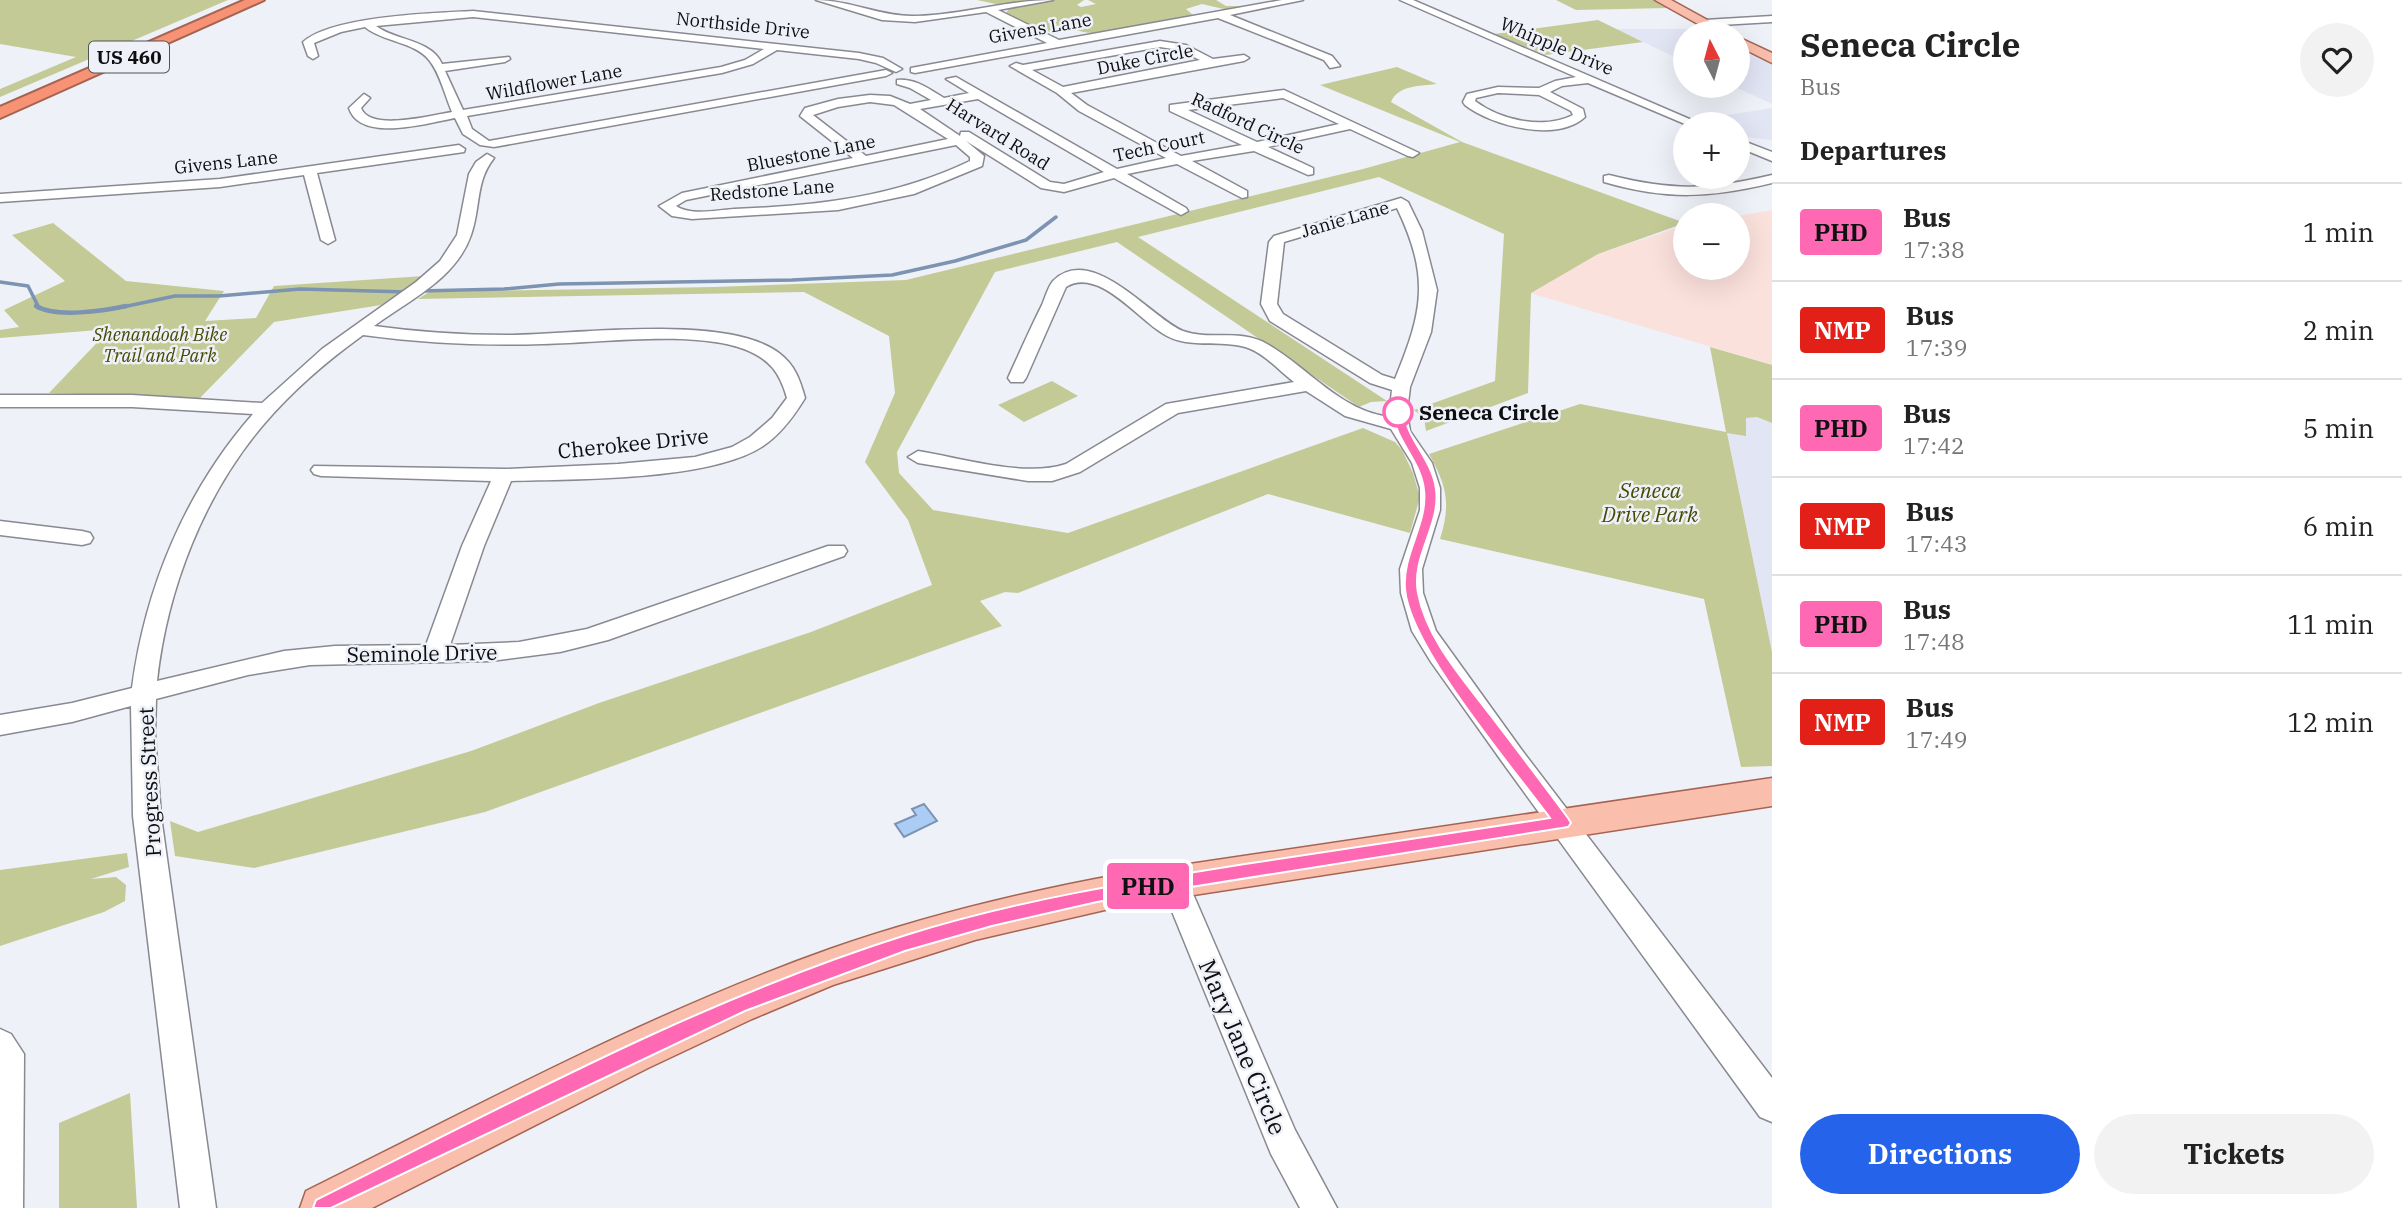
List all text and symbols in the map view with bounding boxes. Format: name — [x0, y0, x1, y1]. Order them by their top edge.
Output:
street label: Northside Drive — [675, 7, 811, 43]
street label: Givens Lane — [987, 8, 1093, 48]
street label: Whipple Drive — [1497, 12, 1617, 80]
north arrow — [1673, 21, 1750, 98]
map controls — [1673, 21, 1750, 280]
text: Seneca Circle — [1800, 23, 2020, 66]
button: heart — [2300, 23, 2374, 97]
street label: Duke Circle — [1095, 38, 1195, 80]
road number: US 460 — [89, 41, 169, 72]
street label: Wildflower Lane — [484, 59, 624, 105]
text: Bus — [1800, 71, 1841, 101]
street label: Radford Circle — [1188, 87, 1308, 159]
street label: Harvard Road — [942, 93, 1054, 175]
button: + — [1673, 112, 1750, 189]
street label: Tech Court — [1111, 125, 1207, 167]
street label: Bluestone Lane — [745, 129, 877, 177]
text: Departures — [1800, 133, 1946, 167]
street label: Givens Lane — [173, 145, 279, 179]
street label: Redstone Lane — [709, 174, 835, 206]
street label: Janie Lane — [1298, 195, 1392, 243]
text: Bus — [1903, 200, 1951, 234]
button: − — [1673, 203, 1750, 280]
text: 1 min — [2303, 215, 2374, 249]
text: PHD — [1814, 216, 1868, 248]
text: 17:38 — [1903, 234, 1965, 264]
text: Bus — [1906, 298, 1954, 332]
text: 2 min — [2303, 313, 2374, 347]
text: NMP — [1814, 314, 1871, 346]
park label: Shenandoah Bike Trail and Park — [92, 323, 227, 367]
text: 17:39 — [1906, 332, 1968, 362]
text: Bus — [1903, 396, 1951, 430]
marker: Seneca Circle — [1383, 397, 1413, 427]
place label: Seneca Circle — [1419, 398, 1559, 426]
text: 5 min — [2303, 411, 2374, 445]
text: PHD — [1814, 412, 1868, 444]
street label: Cherokee Drive — [556, 421, 710, 465]
text: 17:42 — [1903, 430, 1965, 460]
park label: Seneca Drive Park — [1601, 476, 1699, 528]
text: Bus — [1906, 494, 1954, 528]
text: 6 min — [2303, 509, 2374, 543]
text: NMP — [1814, 510, 1871, 542]
text: 17:43 — [1906, 528, 1968, 558]
text: Bus — [1903, 592, 1951, 626]
text: 11 min — [2287, 607, 2374, 641]
text: PHD — [1814, 608, 1868, 640]
text: 17:48 — [1903, 626, 1965, 656]
street label: Seminole Drive — [346, 638, 498, 668]
text: Bus — [1906, 690, 1954, 724]
text: 12 min — [2287, 705, 2374, 739]
street label: Progress Street — [131, 706, 167, 858]
text: NMP — [1814, 706, 1871, 738]
text: 17:49 — [1906, 724, 1968, 754]
line badge: PHD — [1108, 863, 1188, 909]
text: PHD — [1121, 870, 1175, 902]
street label: Mary Jane Circle — [1192, 954, 1294, 1140]
button: Directions — [1800, 1114, 2080, 1194]
button: Tickets — [2094, 1114, 2374, 1194]

